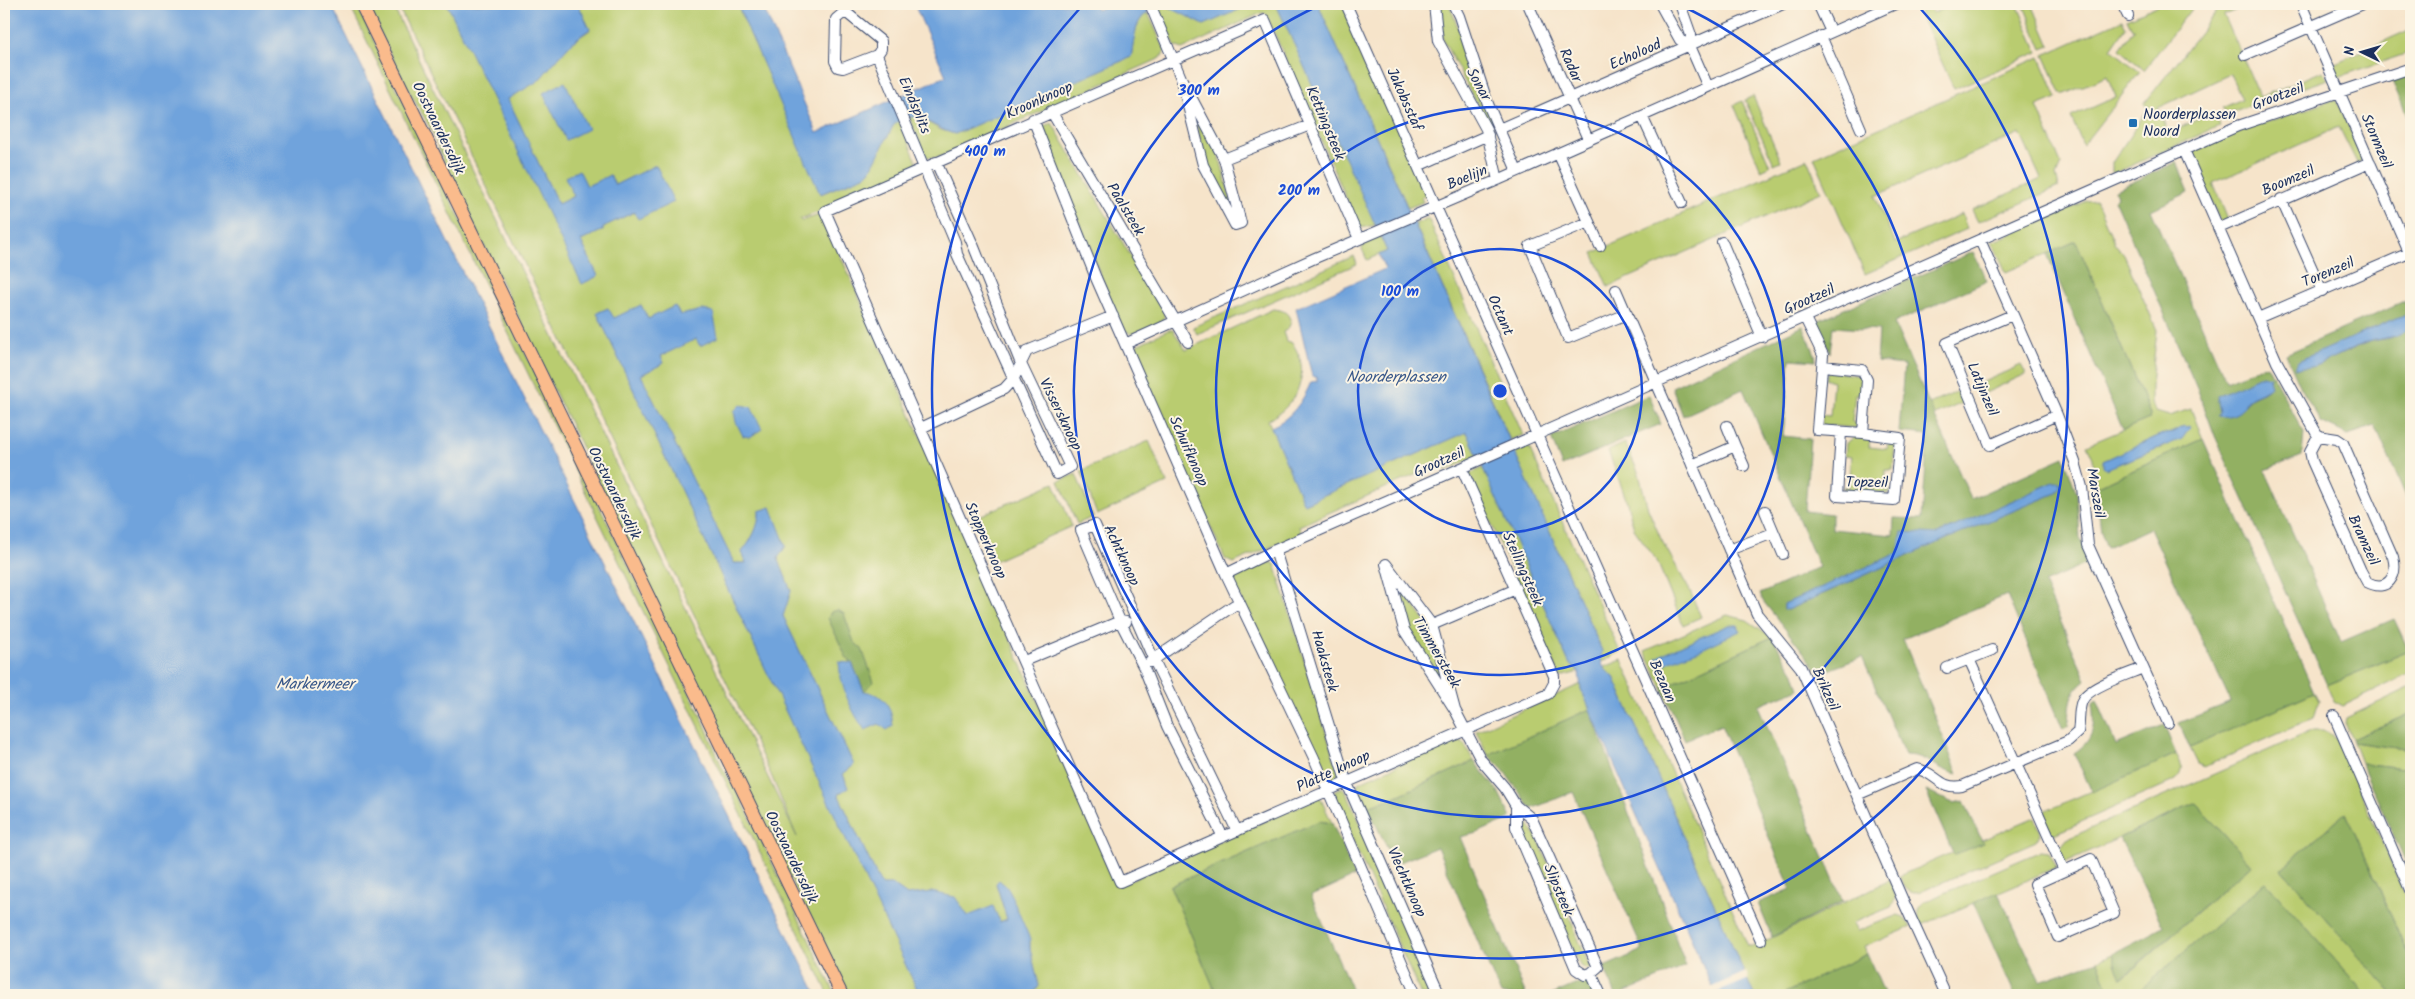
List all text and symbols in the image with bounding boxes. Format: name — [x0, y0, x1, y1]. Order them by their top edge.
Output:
north arrow — [2338, 28, 2388, 78]
street label: Echolood — [1605, 33, 1666, 77]
street label: Radar — [1552, 44, 1589, 87]
text: N — [2339, 45, 2361, 56]
street label: Sonar — [1459, 63, 1498, 106]
street label: Jakobsstaf — [1379, 64, 1429, 136]
street label: Eindsplits — [891, 73, 937, 139]
street label: Kroonknoop — [1002, 75, 1077, 126]
street label: Grootzeil — [2249, 76, 2308, 117]
street label: Oostvaardersdijk — [405, 78, 471, 180]
text: 300 m — [1177, 79, 1220, 103]
street label: Kettingsteek — [1299, 83, 1352, 165]
place label: Noorderplassen Noord — [2143, 103, 2236, 144]
street label: Stormzeil — [2354, 110, 2399, 173]
marker: Noorderplassen Noord — [2127, 117, 2139, 129]
text: 400 m — [964, 140, 1006, 164]
street label: Boelijn — [1443, 159, 1491, 197]
street label: Boomzeil — [2258, 159, 2319, 203]
street label: Paalsteek — [1100, 178, 1151, 242]
text: 200 m — [1278, 179, 1320, 203]
street label: Torenzeil — [2298, 251, 2359, 295]
street label: Grootzeil — [1780, 278, 1839, 322]
text: 100 m — [1381, 280, 1419, 304]
street label: Octant — [1480, 291, 1520, 340]
street label: Latijnzeil — [1960, 358, 2004, 421]
water label: Noorderplassen — [1346, 365, 1447, 390]
street label: Vissersknoop — [1032, 374, 1088, 455]
centre of rings — [1491, 382, 1509, 400]
street label: Schuifknoop — [1162, 412, 1214, 491]
street label: Grootzeil — [1410, 441, 1469, 485]
street label: Oostvaardersdijk — [581, 443, 647, 545]
street label: Marszeil — [2079, 466, 2111, 521]
street label: Topzeil — [1845, 471, 1889, 495]
street label: Stopperknoop — [957, 498, 1013, 583]
street label: Bramzeil — [2341, 511, 2386, 570]
street label: Achtknoop — [1096, 521, 1146, 590]
street label: Stellingsteek — [1495, 528, 1550, 611]
street label: Timmersteek — [1406, 612, 1467, 694]
street label: Haaksteek — [1304, 627, 1345, 696]
street label: Bezaan — [1642, 656, 1682, 707]
street label: Brikzeil — [1805, 664, 1845, 715]
water label: Markermeer — [276, 672, 358, 697]
street label: Platte knoop — [1293, 744, 1374, 799]
street label: Oostvaardersdijk — [758, 807, 824, 909]
street label: Vlechtknoop — [1380, 843, 1432, 921]
street label: Slipsteek — [1536, 860, 1580, 921]

